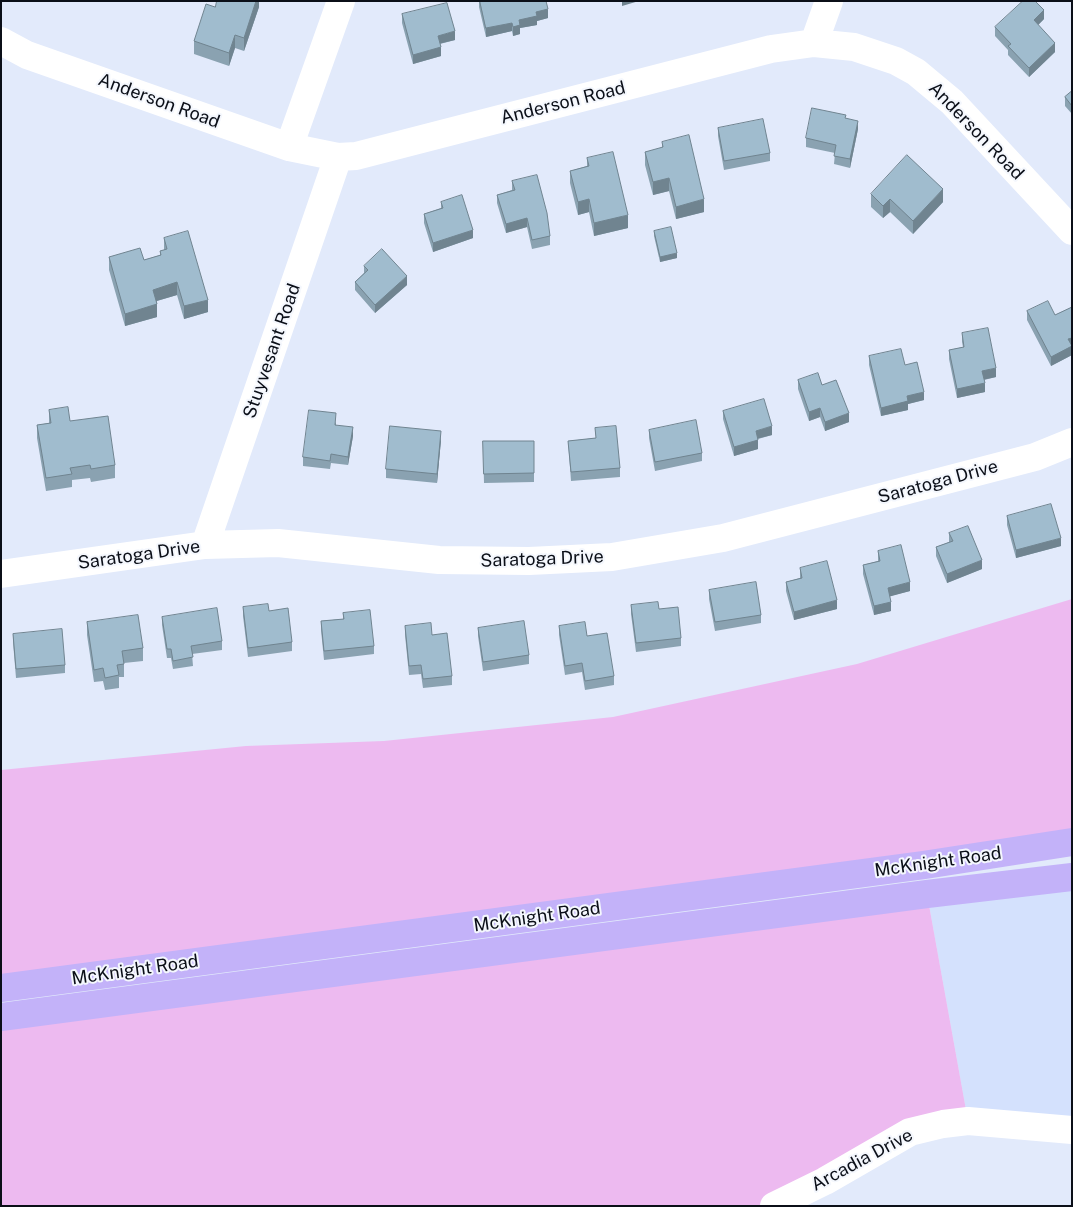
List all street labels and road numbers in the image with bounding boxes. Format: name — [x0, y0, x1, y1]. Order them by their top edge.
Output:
street label: Anderson Road — [95, 69, 223, 133]
street label: Anderson Road — [498, 77, 628, 129]
street label: Anderson Road — [924, 78, 1028, 184]
street label: Stuyvesant Road — [239, 281, 305, 421]
street label: Saratoga Drive — [876, 456, 1000, 508]
street label: Saratoga Drive — [76, 536, 202, 574]
street label: Saratoga Drive — [480, 546, 604, 572]
street label: McKnight Road — [873, 842, 1003, 882]
street label: McKnight Road — [472, 897, 602, 937]
street label: McKnight Road — [70, 950, 200, 990]
street label: Arcadia Drive — [807, 1124, 917, 1196]

